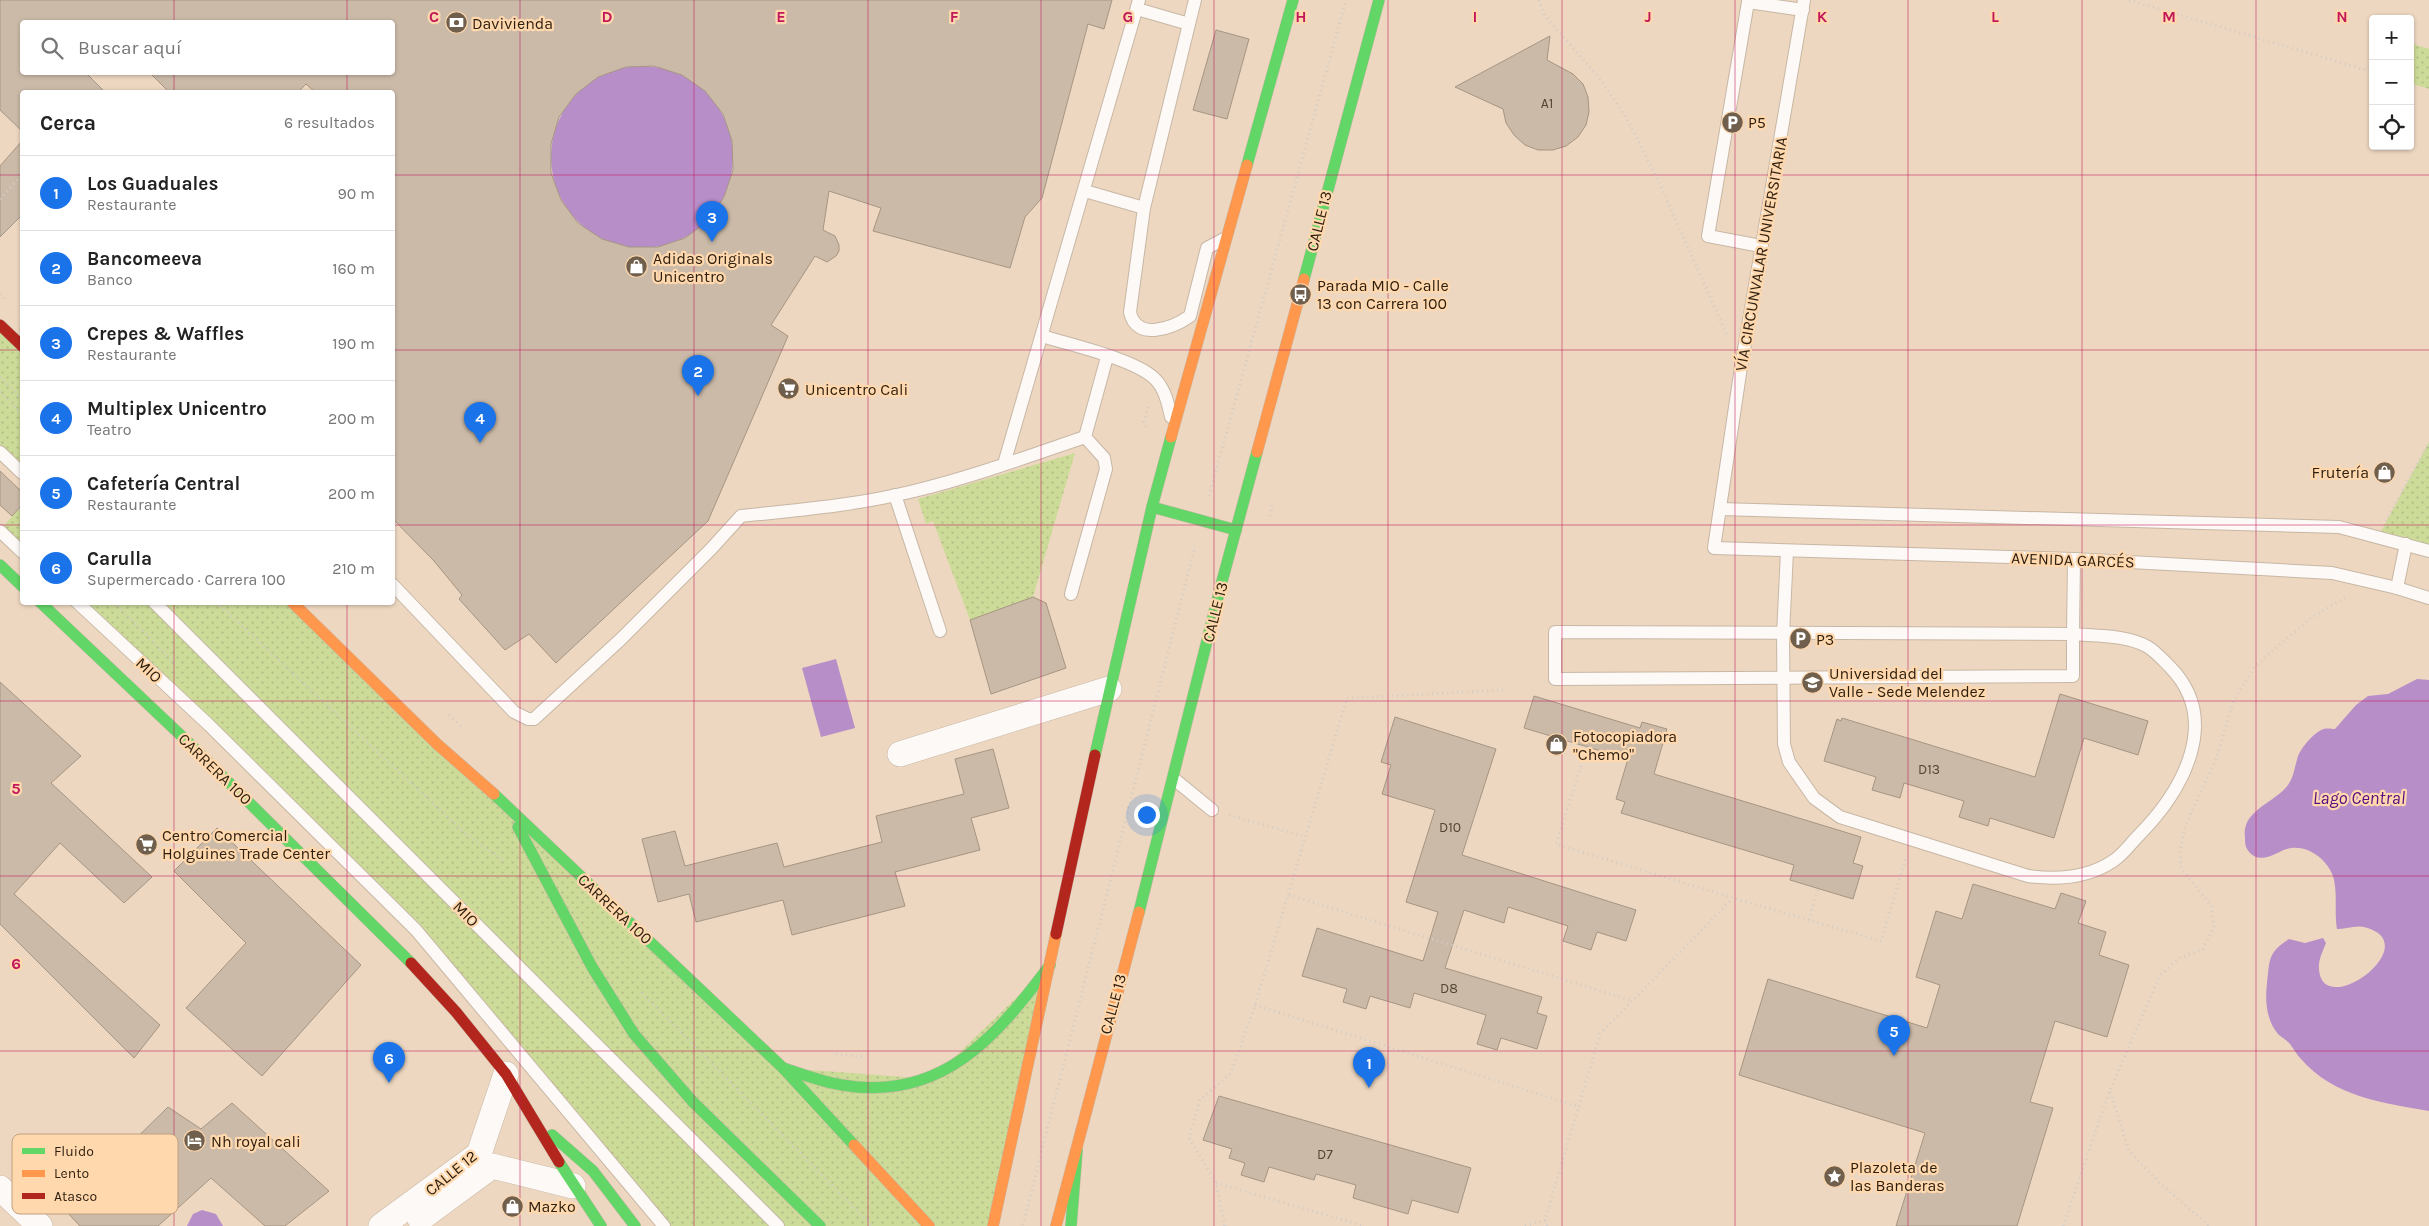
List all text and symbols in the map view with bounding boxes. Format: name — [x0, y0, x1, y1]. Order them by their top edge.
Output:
text: C — [429, 7, 439, 26]
text: D — [602, 7, 613, 26]
text: E — [776, 7, 786, 26]
text: F — [950, 7, 959, 26]
text: G — [1123, 7, 1133, 26]
text: H — [1295, 7, 1307, 26]
text: I — [1473, 7, 1477, 26]
text: J — [1644, 7, 1652, 26]
text: K — [1817, 7, 1828, 26]
text: L — [1991, 7, 1999, 26]
text: M — [2162, 7, 2176, 26]
text: N — [2336, 7, 2348, 26]
bank icon: Davivienda — [444, 11, 468, 35]
place label: Davivienda — [472, 14, 553, 33]
map controls — [2369, 15, 2414, 150]
button: + — [2369, 15, 2414, 60]
search box — [20, 20, 395, 75]
icon: search — [38, 34, 66, 62]
text: Buscar aquí — [78, 37, 182, 59]
button: − — [2369, 60, 2414, 105]
house number: A1 — [1541, 95, 1553, 112]
button: locate — [2369, 105, 2414, 150]
parking icon: P5 — [1720, 110, 1744, 134]
text: Cerca — [40, 111, 96, 135]
text: 6 resultados — [284, 113, 375, 132]
place label: P5 — [1748, 113, 1766, 132]
street label: VÍA CIRCUNVALAR UNIVERSITARIA — [1731, 135, 1791, 373]
text: Los Guaduales — [87, 173, 218, 195]
text: 1 — [53, 184, 59, 203]
text: 90 m — [337, 184, 375, 203]
street label: CALLE 13 — [1302, 189, 1336, 253]
text: Restaurante — [87, 195, 176, 214]
pin: 3 — [696, 201, 728, 242]
text: Bancomeeva — [87, 248, 202, 270]
place label: Adidas Originals Unicentro — [653, 249, 773, 286]
shop icon: Adidas Originals Unicentro — [625, 255, 649, 279]
text: 2 — [51, 259, 61, 278]
text: 160 m — [332, 259, 375, 278]
text: Banco — [87, 270, 132, 289]
place label: Parada MIO - Calle 13 con Carrera 100 — [1317, 276, 1449, 313]
bus stop icon: Parada MIO - Calle 13 con Carrera 100 — [1289, 282, 1313, 306]
text: Crepes & Waffles — [87, 323, 244, 345]
text: 3 — [51, 334, 61, 353]
text: 190 m — [332, 334, 375, 353]
text: Restaurante — [87, 345, 176, 364]
pin: 2 — [682, 355, 714, 396]
supermarket icon: Unicentro Cali — [777, 377, 801, 401]
place label: Unicentro Cali — [805, 380, 908, 399]
text: Multiplex Unicentro — [87, 398, 267, 420]
pin: 4 — [464, 402, 496, 443]
text: 4 — [51, 409, 61, 428]
text: 200 m — [328, 409, 375, 428]
text: Teatro — [87, 420, 131, 439]
shop icon: Frutería — [2373, 460, 2397, 484]
place label: Frutería — [2312, 463, 2369, 482]
text: Cafetería Central — [87, 473, 240, 495]
text: 5 — [51, 484, 61, 503]
text: 200 m — [328, 484, 375, 503]
text: Restaurante — [87, 495, 176, 514]
text: Carulla — [87, 548, 152, 570]
street label: AVENIDA GARCÉS — [2011, 548, 2135, 572]
text: 6 — [51, 559, 61, 578]
text: 210 m — [332, 559, 375, 578]
text: Supermercado · Carrera 100 — [87, 570, 286, 589]
street label: CALLE 13 — [1198, 580, 1232, 644]
parking icon: P3 — [1788, 627, 1812, 651]
place label: P3 — [1816, 630, 1834, 649]
street label: MIO — [132, 653, 166, 687]
place label: Universidad del Valle - Sede Melendez — [1829, 664, 1985, 701]
school or university icon: Universidad del Valle - Sede Melendez — [1801, 670, 1825, 694]
place label: Fotocopiadora "Chemo" — [1573, 727, 1677, 764]
street label: CARRERA 100 — [174, 729, 256, 809]
shop icon: Fotocopiadora "Chemo" — [1545, 733, 1569, 757]
house number: D13 — [1918, 761, 1940, 778]
text: 5 — [11, 779, 21, 798]
water label: Lago Central — [2313, 787, 2406, 809]
your location — [1134, 802, 1160, 828]
house number: D10 — [1439, 819, 1461, 836]
place label: Centro Comercial Holguines Trade Center — [162, 826, 330, 863]
supermarket icon: Centro Comercial Holguines Trade Center — [134, 832, 158, 856]
street label: CARRERA 100 — [574, 870, 656, 948]
street label: MIO — [449, 897, 483, 931]
text: 6 — [11, 954, 21, 973]
street label: CALLE 13 — [1096, 972, 1130, 1036]
house number: D8 — [1440, 980, 1458, 997]
pin: 5 — [1878, 1015, 1910, 1056]
pin: 6 — [373, 1042, 405, 1083]
pin: 1 — [1353, 1047, 1385, 1088]
hotel icon: Nh royal cali — [183, 1129, 207, 1153]
place label: Nh royal cali — [211, 1132, 301, 1151]
legend — [12, 1134, 178, 1214]
text: Fluido — [54, 1143, 94, 1160]
street label: CALLE 12 — [421, 1146, 481, 1200]
house number: D7 — [1317, 1146, 1333, 1163]
place label: Plazoleta de las Banderas — [1850, 1158, 1945, 1195]
place icon: Plazoleta de las Banderas — [1822, 1164, 1846, 1188]
text: Lento — [54, 1165, 89, 1182]
text: Atasco — [54, 1188, 97, 1205]
shop icon: Mazko — [500, 1194, 524, 1218]
place label: Mazko — [528, 1197, 576, 1216]

